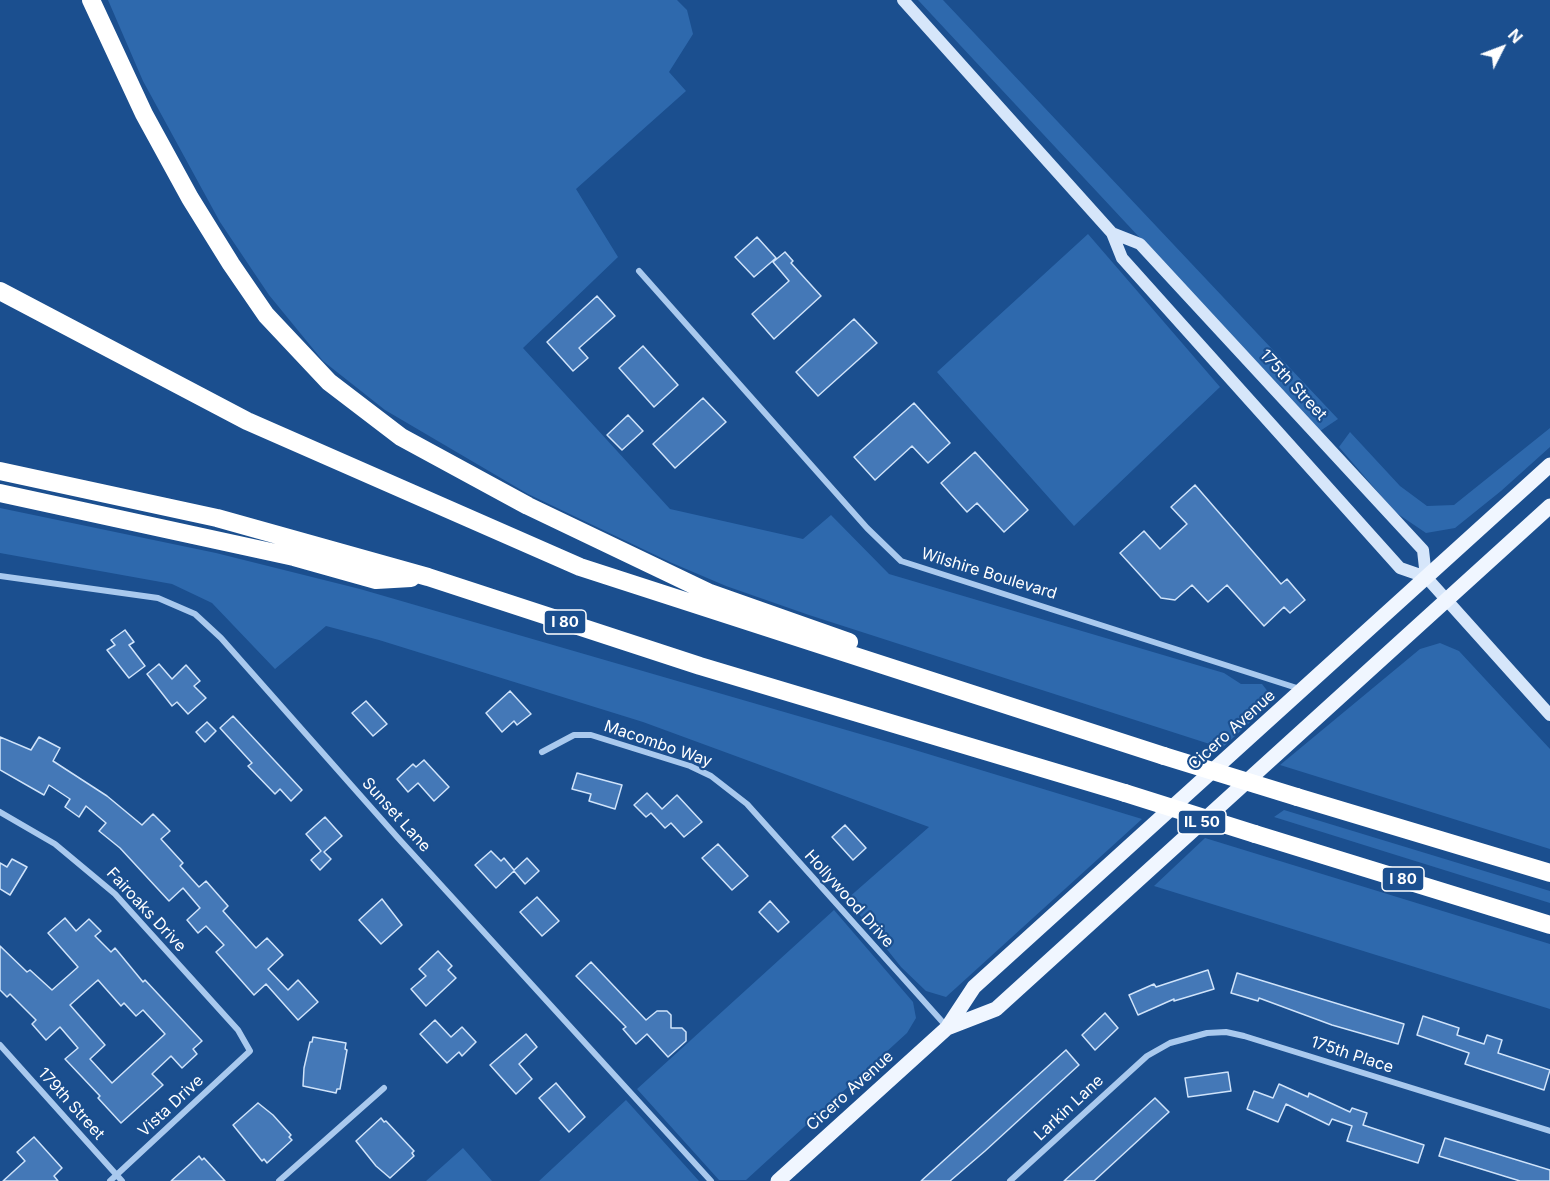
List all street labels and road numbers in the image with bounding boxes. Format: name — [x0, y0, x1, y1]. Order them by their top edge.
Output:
street label: 175th Street — [1255, 346, 1331, 424]
street label: Wilshire Boulevard — [919, 544, 1059, 604]
road number: I 80 — [544, 610, 586, 634]
street label: Cicero Avenue — [1185, 686, 1279, 774]
street label: Macombo Way — [602, 717, 714, 771]
street label: Sunset Lane — [358, 774, 434, 856]
road number: IL 50 — [1178, 810, 1226, 834]
street label: Hollywood Drive — [800, 846, 898, 952]
street label: Fairoaks Drive — [102, 864, 190, 956]
road number: I 80 — [1382, 867, 1424, 891]
street label: 175th Place — [1308, 1033, 1396, 1077]
street label: Cicero Avenue — [803, 1047, 897, 1135]
street label: 179th Street — [34, 1064, 108, 1144]
street label: Vista Drive — [135, 1071, 207, 1141]
street label: Larkin Lane — [1030, 1071, 1108, 1145]

